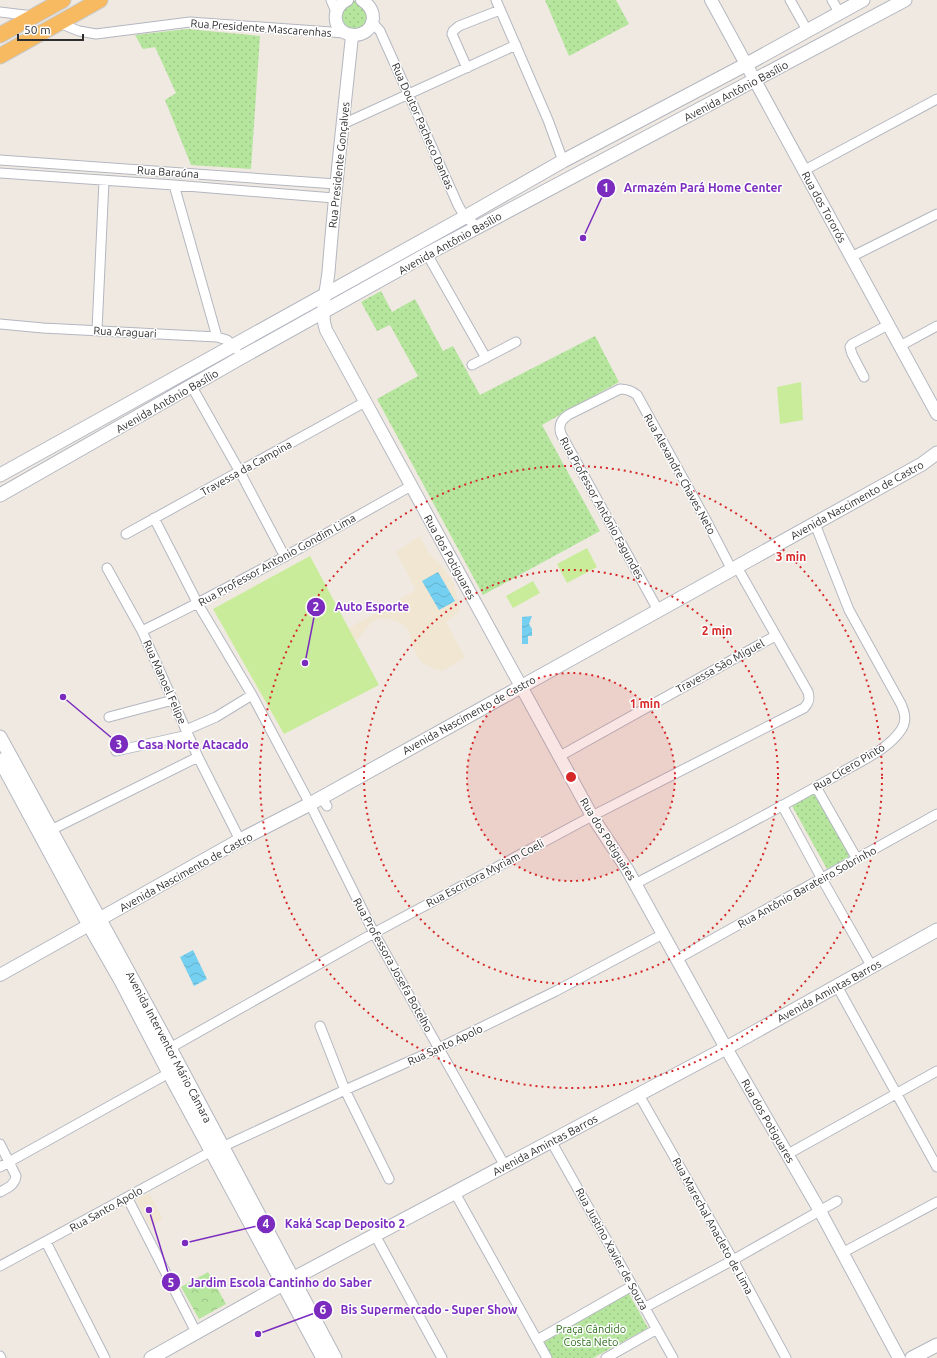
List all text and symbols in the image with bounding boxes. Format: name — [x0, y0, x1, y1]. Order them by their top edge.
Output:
scale bar — [18, 16, 83, 42]
street label: Rua Presidente Mascarenhas — [190, 17, 332, 39]
text: 50 m — [24, 23, 51, 36]
street label: Avenida Antônio Basílio — [682, 58, 790, 124]
street label: Rua Doutor Pacheco Dantas — [390, 61, 456, 191]
street label: Rua Presidente Gonçalves — [326, 101, 352, 229]
street label: Rua Baraúna — [137, 164, 199, 180]
street label: Rua dos Tororós — [799, 169, 849, 245]
callout: Armazém Pará Home Center — [596, 176, 791, 200]
text: 1 — [603, 181, 609, 194]
text: Armazém Pará Home Center — [624, 181, 782, 194]
street label: Avenida Antônio Basílio — [396, 210, 504, 276]
street label: Rua Araguari — [93, 324, 157, 340]
street label: Avenida Antônio Basílio — [114, 367, 220, 435]
street label: Rua Alexandre Chaves Neto — [642, 412, 718, 536]
street label: Rua Professor Antônio Fagundes — [558, 435, 646, 581]
street label: Travessa da Campina — [198, 438, 294, 498]
street label: Avenida Nascimento de Castro — [788, 458, 926, 542]
street label: Rua Professor Antonio Gondim Lima — [196, 512, 358, 608]
street label: Rua dos Potiguares — [422, 513, 478, 601]
text: 3 min — [776, 550, 806, 563]
callout: Auto Esporte — [306, 595, 417, 619]
text: 2 — [313, 600, 320, 613]
text: Auto Esporte — [335, 600, 409, 613]
text: 2 min — [702, 624, 732, 637]
street label: Travessa São Miguel — [674, 637, 766, 695]
street label: Rua Manoel Felipe — [141, 638, 189, 726]
street label: Avenida Nascimento de Castro — [400, 673, 538, 757]
text: 1 min — [630, 697, 660, 710]
callout: Casa Norte Atacado — [109, 732, 257, 756]
text: 3 — [116, 738, 122, 751]
text: Casa Norte Atacado — [137, 738, 249, 751]
street label: Rua Cícero Pinto — [811, 741, 887, 793]
centre of rings — [564, 770, 578, 784]
street label: Rua dos Potiguares — [578, 796, 638, 882]
street label: Avenida Nascimento de Castro — [117, 830, 255, 914]
street label: Rua Escritora Myriam Coeli — [424, 837, 546, 909]
street label: Rua Antônio Barateiro Sobrinho — [736, 844, 878, 930]
street label: Rua Professora Josefa Botelho — [351, 896, 435, 1034]
street label: Avenida Amintas Barros — [775, 957, 883, 1025]
street label: Avenida Interventor Mário Câmara — [124, 969, 214, 1125]
street label: Rua Santo Apolo — [405, 1022, 485, 1068]
street label: Rua dos Potiguares — [739, 1077, 797, 1165]
street label: Avenida Amintas Barros — [491, 1112, 600, 1178]
street label: Rua Marechal Anacleto de Lima — [670, 1156, 756, 1296]
street label: Rua Santo Apolo — [67, 1184, 145, 1234]
street label: Rua Justino Xavier de Souza — [573, 1186, 651, 1312]
callout: Kaká Scap Deposito 2 — [256, 1212, 413, 1236]
text: 4 — [263, 1217, 270, 1230]
text: Kaká Scap Deposito 2 — [285, 1217, 405, 1230]
callout: Jardim Escola Cantinho do Saber — [161, 1270, 380, 1294]
text: 5 — [168, 1276, 175, 1289]
text: Jardim Escola Cantinho do Saber — [188, 1276, 372, 1289]
callout: Bis Supermercado - Super Show — [313, 1298, 526, 1322]
text: 6 — [320, 1303, 327, 1316]
text: Bis Supermercado - Super Show — [340, 1303, 518, 1316]
park label: Praça Cândido Costa Neto — [556, 1323, 626, 1348]

